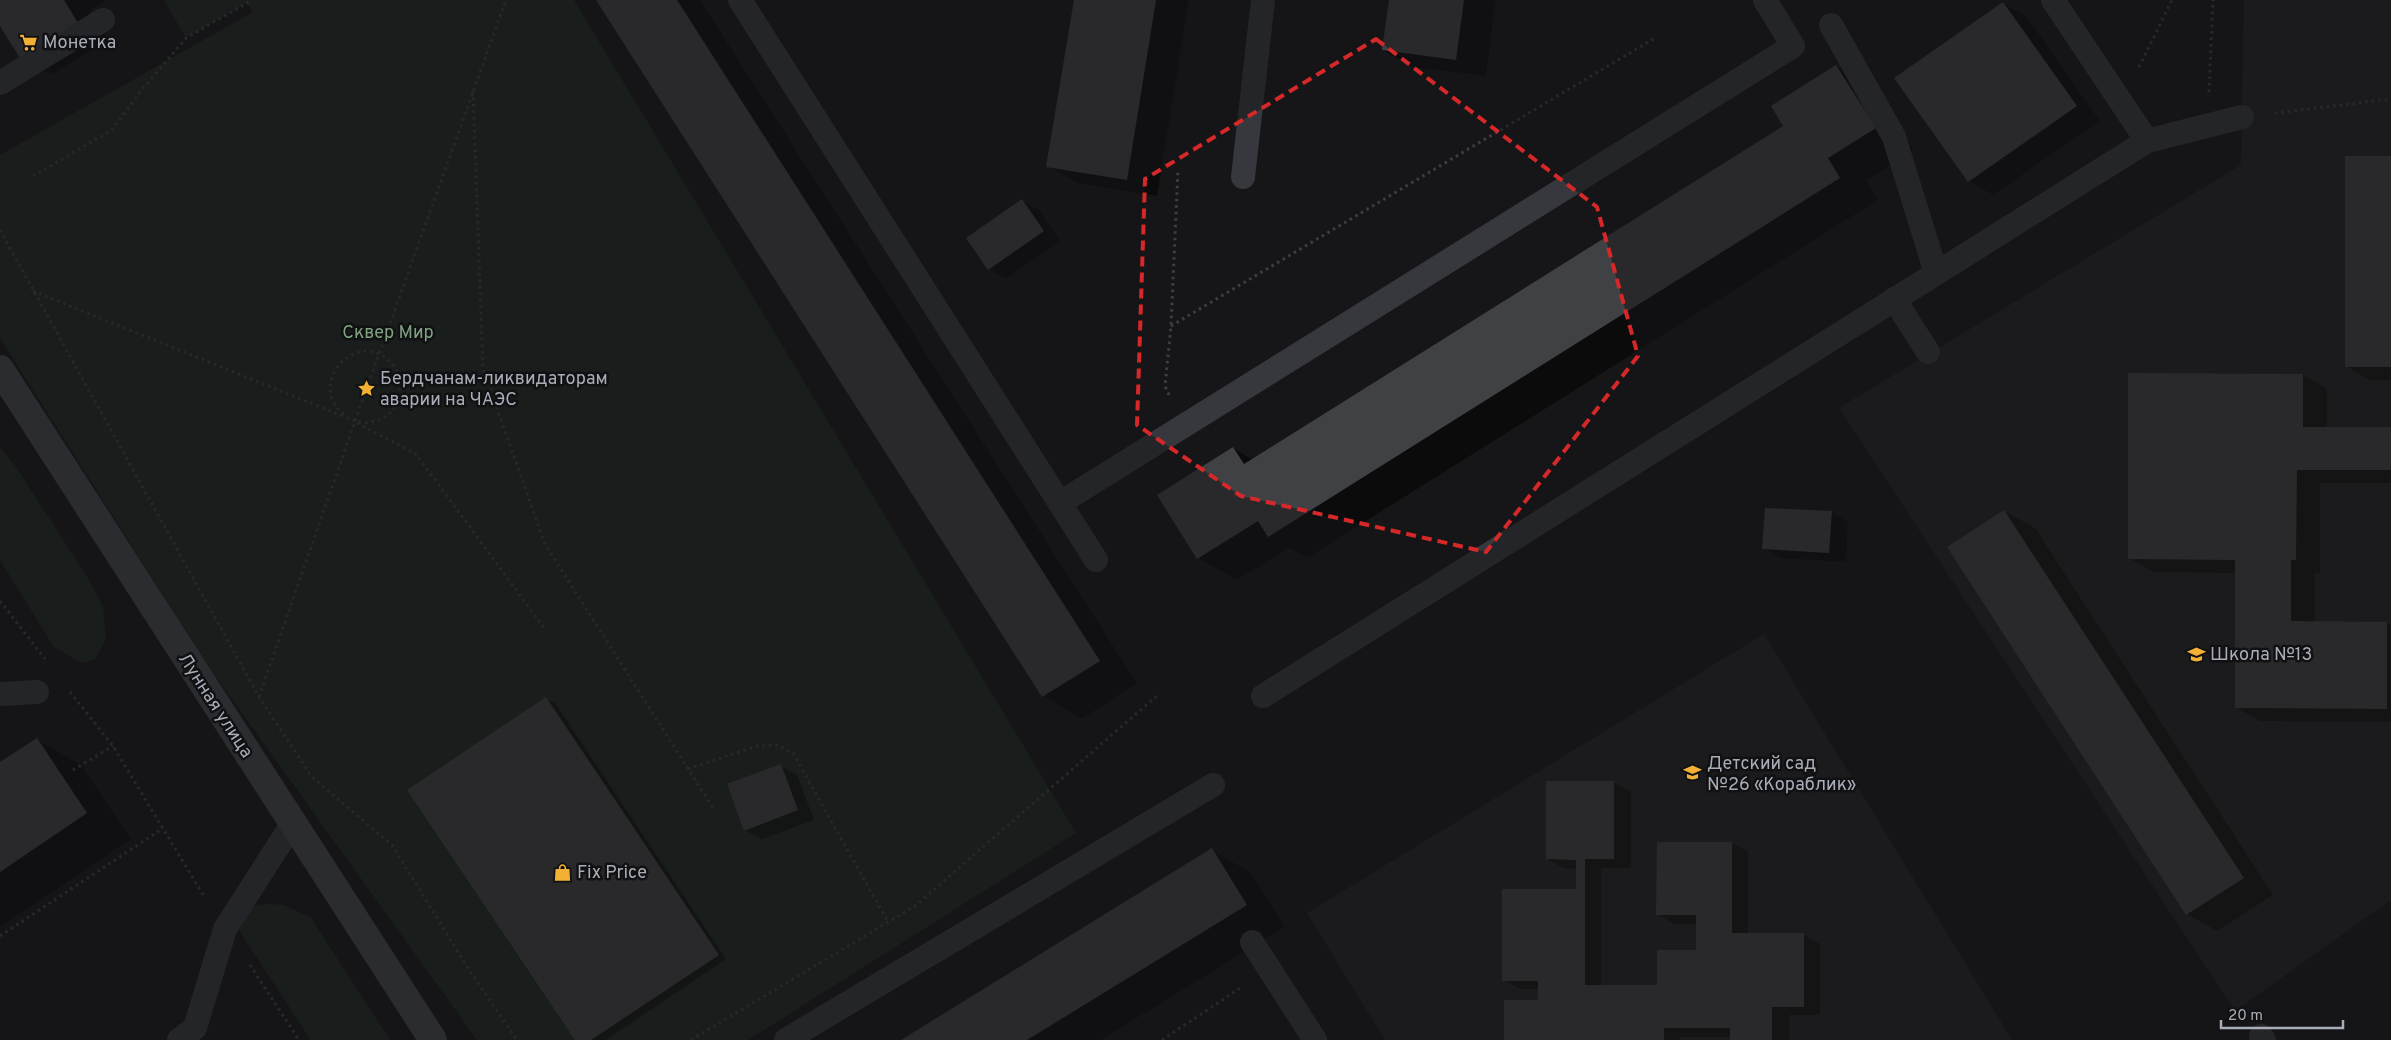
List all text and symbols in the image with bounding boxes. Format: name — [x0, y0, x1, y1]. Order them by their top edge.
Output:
supermarket icon: Монетка — [19, 32, 39, 52]
place label: Монетка — [43, 32, 116, 55]
park label: Сквер Мир — [342, 322, 434, 345]
place label: Бердчанам-ликвидаторам аварии на ЧАЭС — [380, 368, 608, 412]
place icon: Бердчанам-ликвидаторам аварии на ЧАЭС — [356, 378, 376, 398]
school or university icon: Школа №13 — [2186, 644, 2206, 664]
place label: Школа №13 — [2210, 644, 2312, 667]
street label: Лунная улица — [172, 649, 257, 763]
place label: Детский сад №26 «Кораблик» — [1707, 753, 1856, 797]
school or university icon: Детский сад №26 «Кораблик» — [1683, 763, 1703, 783]
shop icon: Fix Price — [553, 862, 573, 882]
place label: Fix Price — [577, 862, 647, 885]
scale bar — [2221, 998, 2344, 1030]
text: 20 m — [2228, 1007, 2263, 1026]

